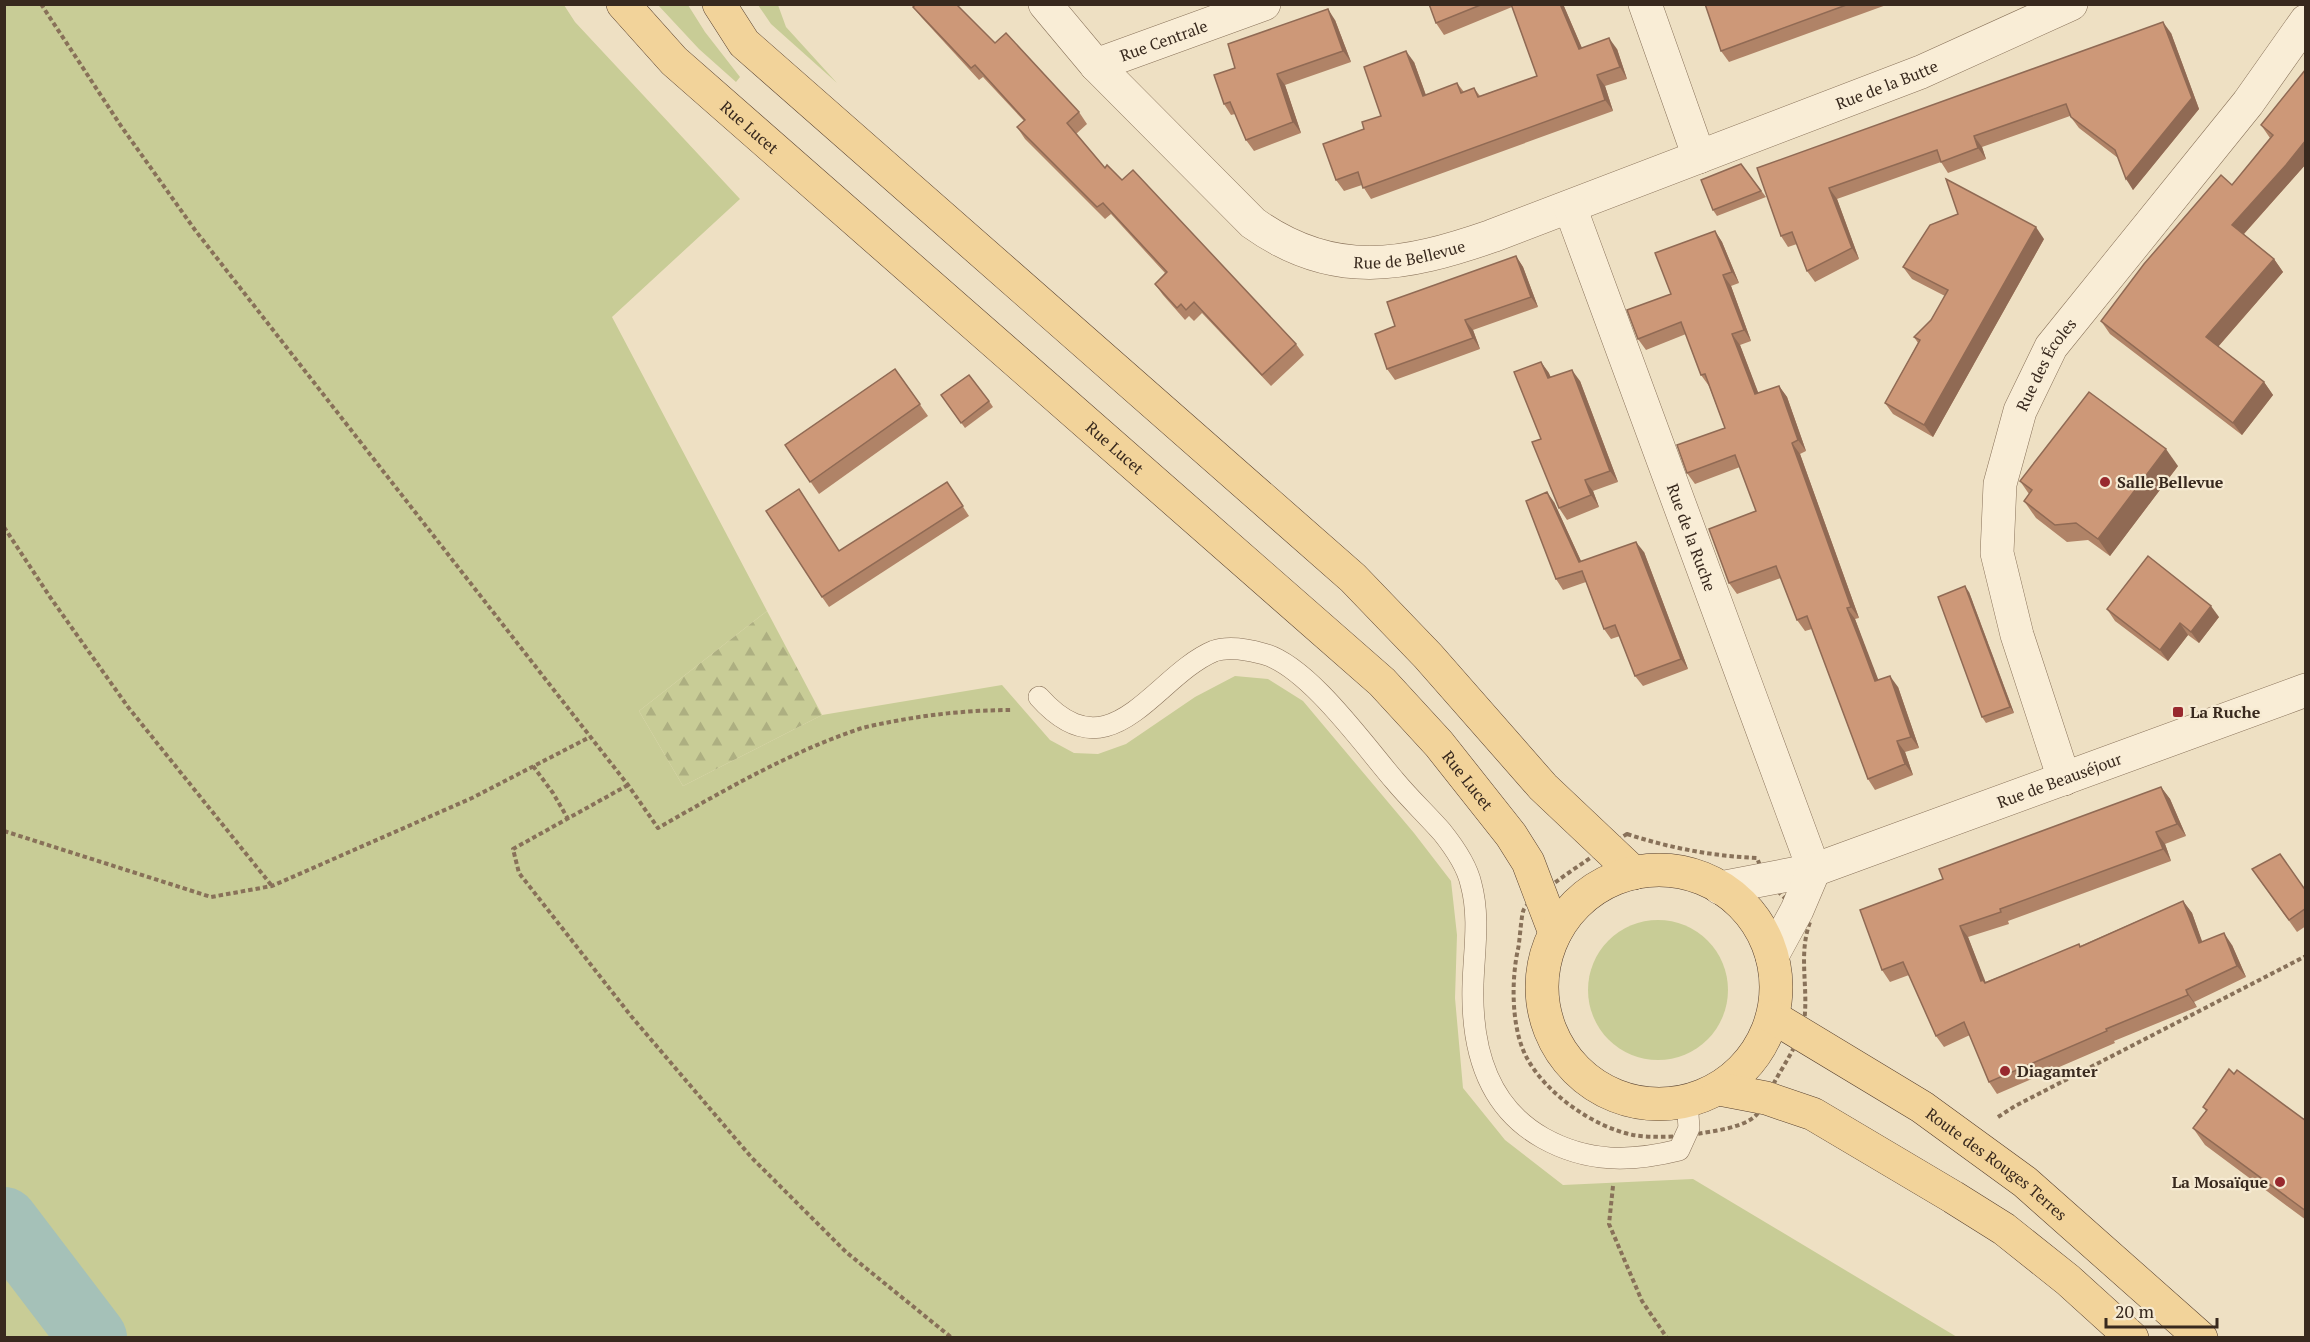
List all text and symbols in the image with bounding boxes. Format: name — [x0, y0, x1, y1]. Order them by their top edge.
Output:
street label: Rue Centrale — [1117, 14, 1211, 66]
street label: Rue de la Butte — [1833, 55, 1941, 115]
street label: Rue Lucet — [716, 96, 783, 159]
street label: Rue de Bellevue — [1353, 235, 1468, 274]
street label: Rue des Écoles — [2011, 313, 2081, 415]
street label: Rue Lucet — [1081, 416, 1149, 479]
place label: Salle Bellevue — [2117, 471, 2224, 493]
marker: Salle Bellevue — [2098, 475, 2112, 489]
street label: Rue de la Ruche — [1662, 480, 1721, 594]
place label: La Ruche — [2190, 701, 2261, 723]
marker: La Ruche — [2171, 705, 2185, 719]
street label: Rue Lucet — [1437, 746, 1498, 815]
street label: Rue de Beauséjour — [1994, 747, 2126, 813]
place label: Diagamter — [2017, 1060, 2098, 1082]
marker: Diagamter — [1998, 1064, 2012, 1078]
street label: Route des Rouges Terres — [1921, 1102, 2072, 1225]
place label: La Mosaïque — [2172, 1171, 2268, 1193]
marker: La Mosaïque — [2273, 1175, 2287, 1189]
scale bar — [2106, 1291, 2217, 1329]
text: 20 m — [2115, 1299, 2155, 1323]

